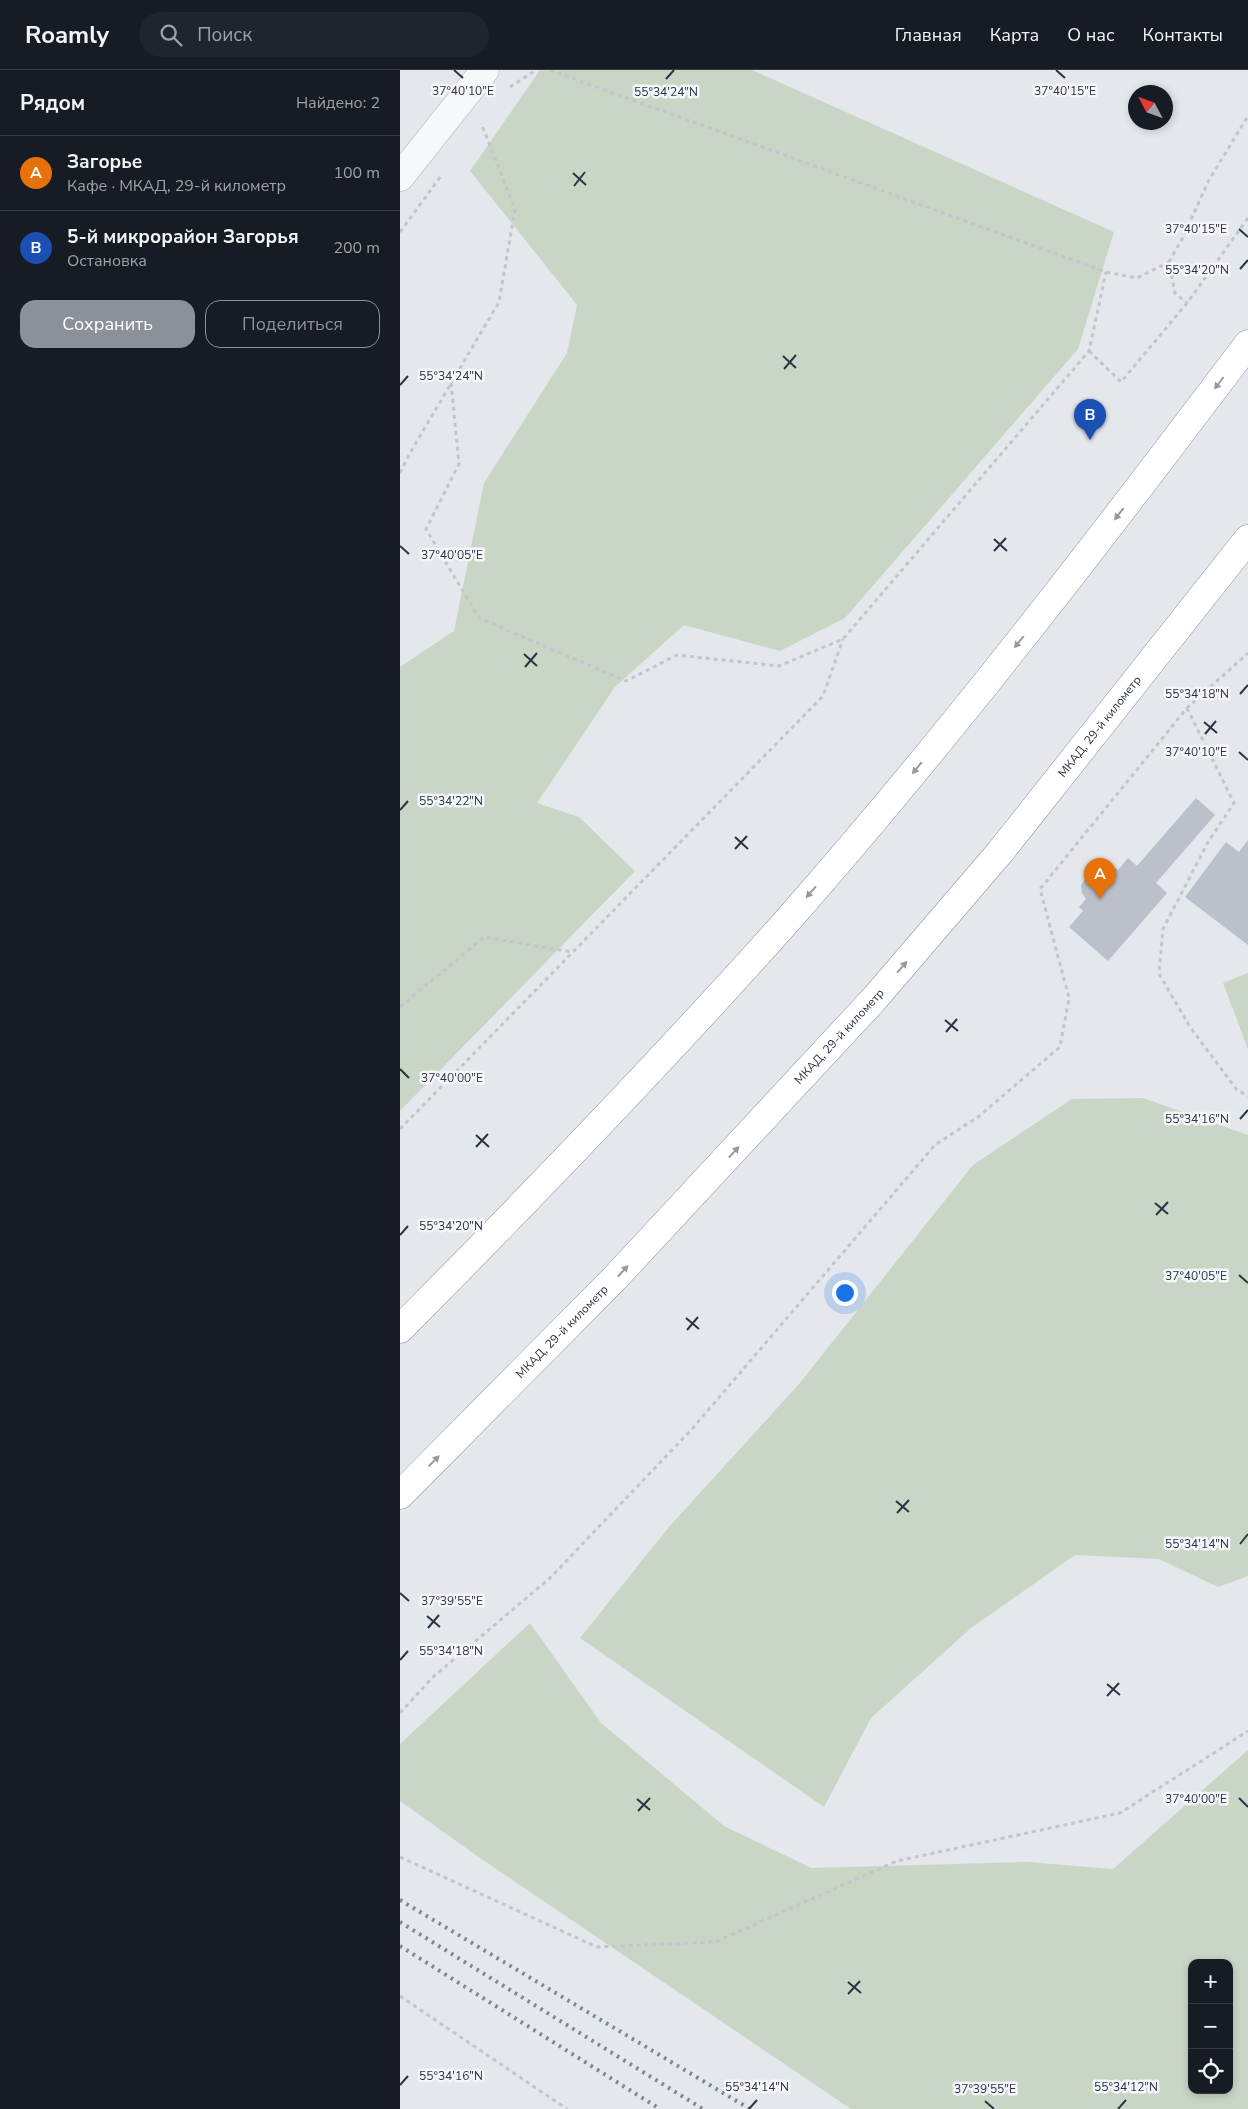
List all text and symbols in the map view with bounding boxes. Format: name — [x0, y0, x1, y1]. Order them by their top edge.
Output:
search box — [139, 12, 489, 57]
text: Roamly — [25, 19, 109, 51]
icon: search — [157, 21, 185, 49]
text: Поиск — [197, 22, 252, 48]
text: Главная — [895, 23, 962, 47]
text: Карта — [990, 23, 1039, 47]
text: О нас — [1067, 23, 1115, 47]
text: Контакты — [1143, 23, 1223, 47]
text: 37°40'10"E — [432, 83, 494, 99]
text: 37°40'15"E — [1034, 83, 1096, 99]
text: 55°34'24"N — [634, 84, 698, 100]
north arrow — [1128, 85, 1173, 130]
text: Рядом — [20, 89, 85, 117]
text: Найдено: 2 — [296, 92, 380, 114]
text: Загорье — [67, 149, 142, 175]
text: A — [30, 162, 42, 184]
text: 100 m — [333, 162, 380, 184]
text: Кафе · МКАД, 29-й километр — [67, 175, 286, 197]
text: 37°40'15"E — [1165, 221, 1227, 237]
text: 5-й микрорайон Загорья — [67, 224, 299, 250]
text: B — [30, 237, 42, 259]
text: 200 m — [333, 237, 380, 259]
text: Остановка — [67, 250, 147, 272]
text: 55°34'20"N — [1165, 262, 1229, 278]
button: Сохранить — [20, 300, 195, 348]
button: Поделиться — [205, 300, 380, 348]
text: 55°34'24"N — [419, 368, 483, 384]
one-way arrow — [1213, 376, 1224, 389]
pin: B — [1074, 399, 1106, 440]
one-way arrow — [1113, 507, 1124, 520]
text: 37°40'05"E — [421, 547, 483, 563]
one-way arrow — [1013, 635, 1024, 648]
street label: МКАД, 29-й километр — [1054, 672, 1145, 781]
text: 55°34'18"N — [1165, 686, 1229, 702]
text: 37°40'10"E — [1165, 744, 1227, 760]
one-way arrow — [911, 762, 922, 775]
text: 55°34'22"N — [419, 793, 483, 809]
pin: A — [1084, 858, 1116, 899]
one-way arrow — [806, 886, 817, 898]
one-way arrow — [896, 961, 907, 974]
street label: МКАД, 29-й километр — [791, 985, 888, 1088]
text: 37°40'00"E — [421, 1070, 483, 1086]
text: 55°34'16"N — [1165, 1111, 1229, 1127]
one-way arrow — [728, 1146, 740, 1158]
text: 55°34'20"N — [419, 1218, 483, 1234]
one-way arrow — [617, 1265, 629, 1277]
text: 37°40'05"E — [1165, 1268, 1227, 1284]
your location — [832, 1280, 858, 1306]
street label: МКАД, 29-й километр — [512, 1282, 612, 1382]
one-way arrow — [428, 1455, 440, 1467]
text: 55°34'14"N — [1165, 1536, 1229, 1552]
text: 37°39'55"E — [421, 1593, 483, 1609]
text: 55°34'18"N — [419, 1643, 483, 1659]
text: 37°40'00"E — [1165, 1791, 1227, 1807]
map controls — [1188, 1959, 1233, 2094]
button: + — [1188, 1959, 1233, 2004]
button: − — [1188, 2004, 1233, 2049]
button: locate — [1188, 2049, 1233, 2094]
text: 55°34'16"N — [419, 2068, 483, 2084]
text: 55°34'14"N — [725, 2079, 789, 2095]
text: 55°34'12"N — [1094, 2079, 1158, 2095]
text: 37°39'55"E — [954, 2081, 1016, 2097]

